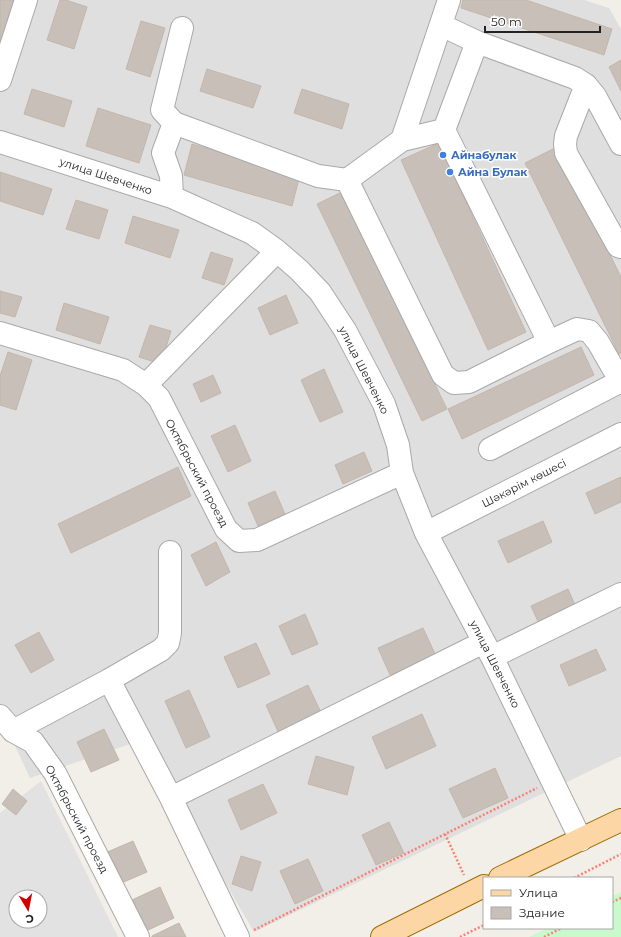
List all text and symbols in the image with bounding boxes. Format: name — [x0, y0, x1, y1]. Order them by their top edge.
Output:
scale bar — [485, 8, 600, 34]
text: 50 m — [491, 14, 522, 29]
place label: Айнабулак — [451, 148, 517, 162]
marker: Айнабулак — [438, 150, 448, 160]
street label: улица Шевченко — [57, 154, 154, 198]
place label: Айна Булак — [458, 165, 528, 179]
marker: Айна Булак — [445, 167, 455, 177]
street label: улица Шевченко — [335, 323, 392, 416]
street label: Октябрьский проезд — [162, 416, 232, 530]
street label: Шәкәрім көшесі — [479, 456, 569, 510]
street label: улица Шевченко — [466, 617, 523, 710]
street label: Октябрьский проезд — [42, 762, 112, 876]
legend — [483, 877, 613, 929]
text: Улица — [519, 885, 558, 900]
north arrow — [8, 889, 48, 929]
text: Здание — [519, 905, 565, 920]
text: С — [25, 911, 35, 926]

